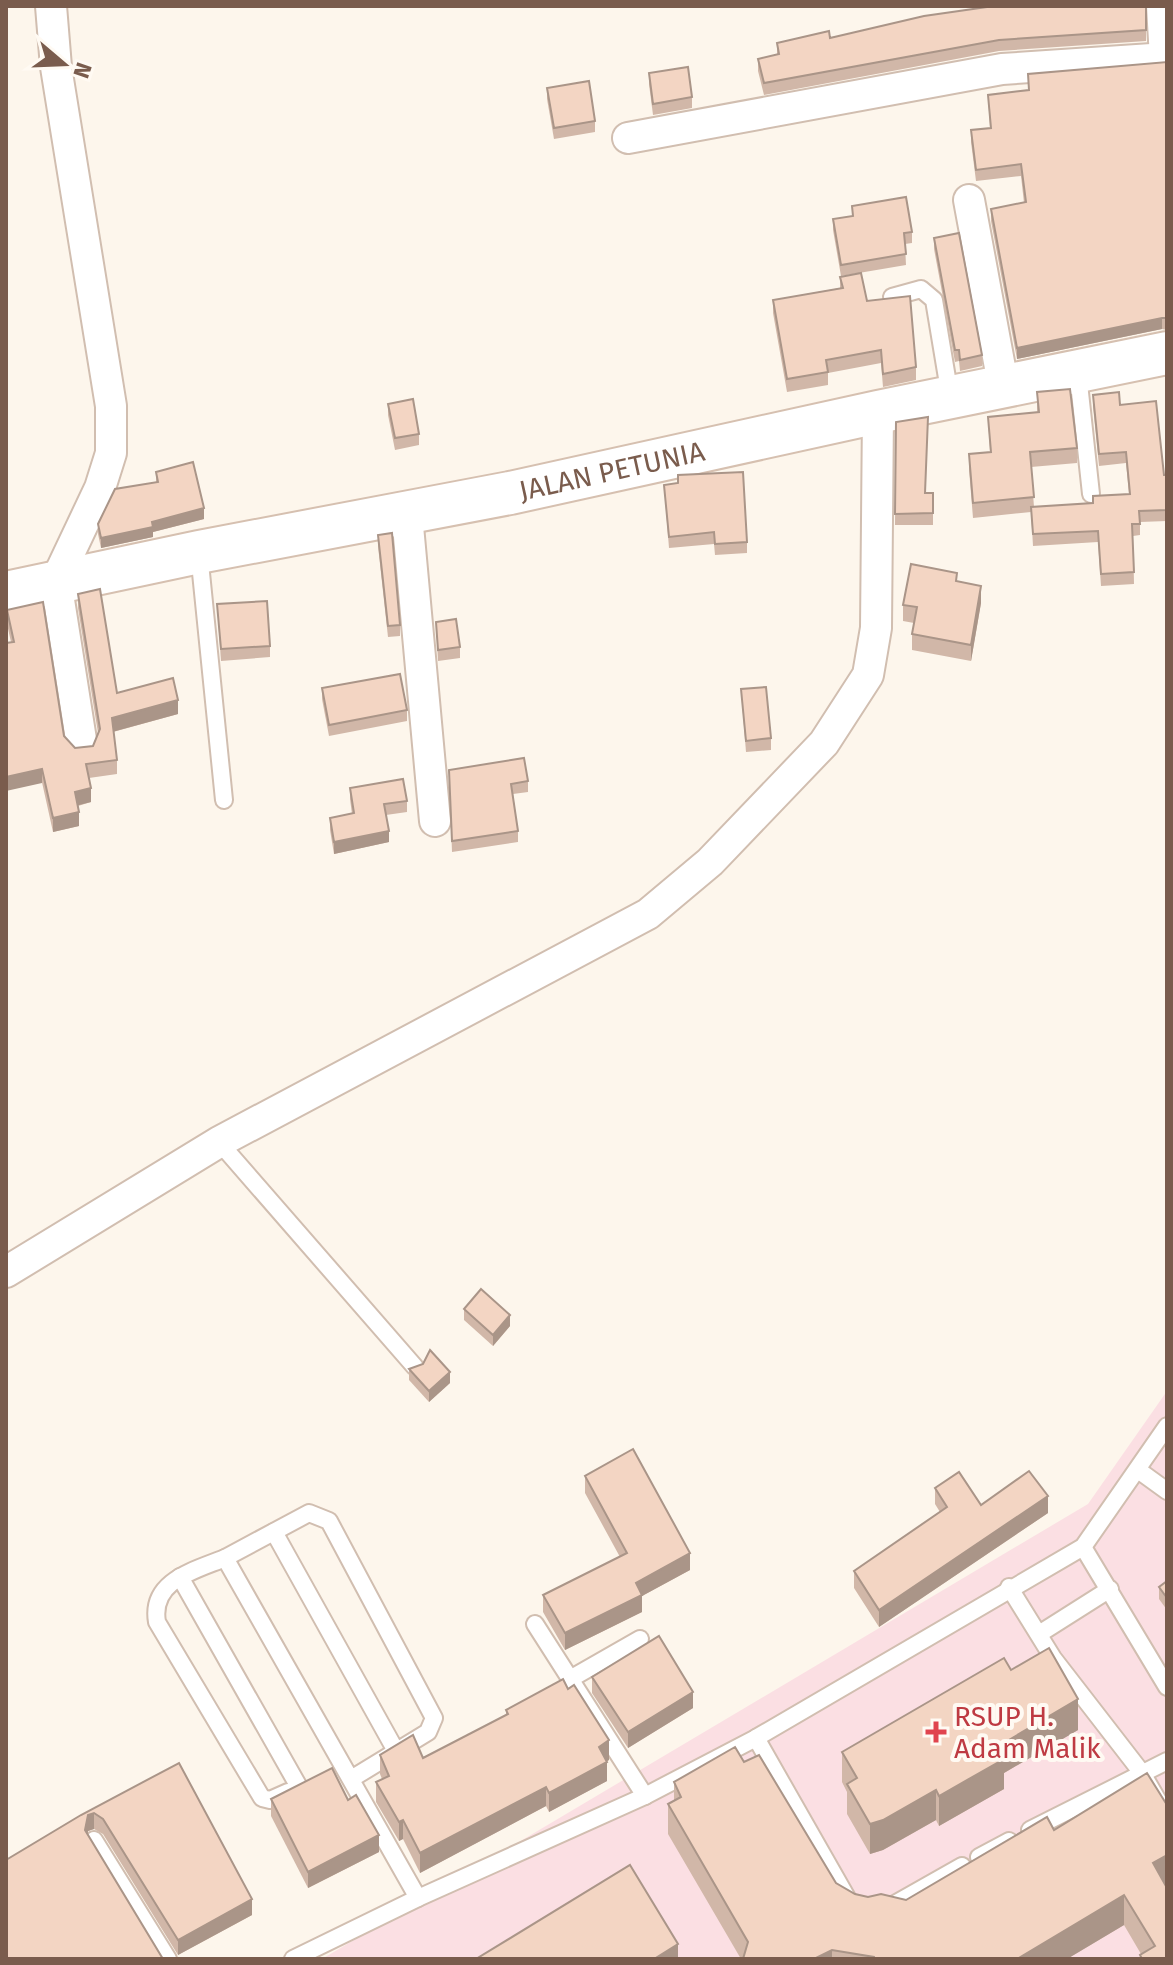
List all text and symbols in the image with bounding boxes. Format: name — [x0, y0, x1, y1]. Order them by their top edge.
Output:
north arrow — [24, 24, 104, 104]
text: N — [67, 59, 98, 82]
street label: JALAN PETUNIA — [516, 434, 707, 507]
place label: RSUP H. Adam Malik — [954, 1700, 1101, 1765]
marker: RSUP H. Adam Malik — [925, 1721, 947, 1743]

